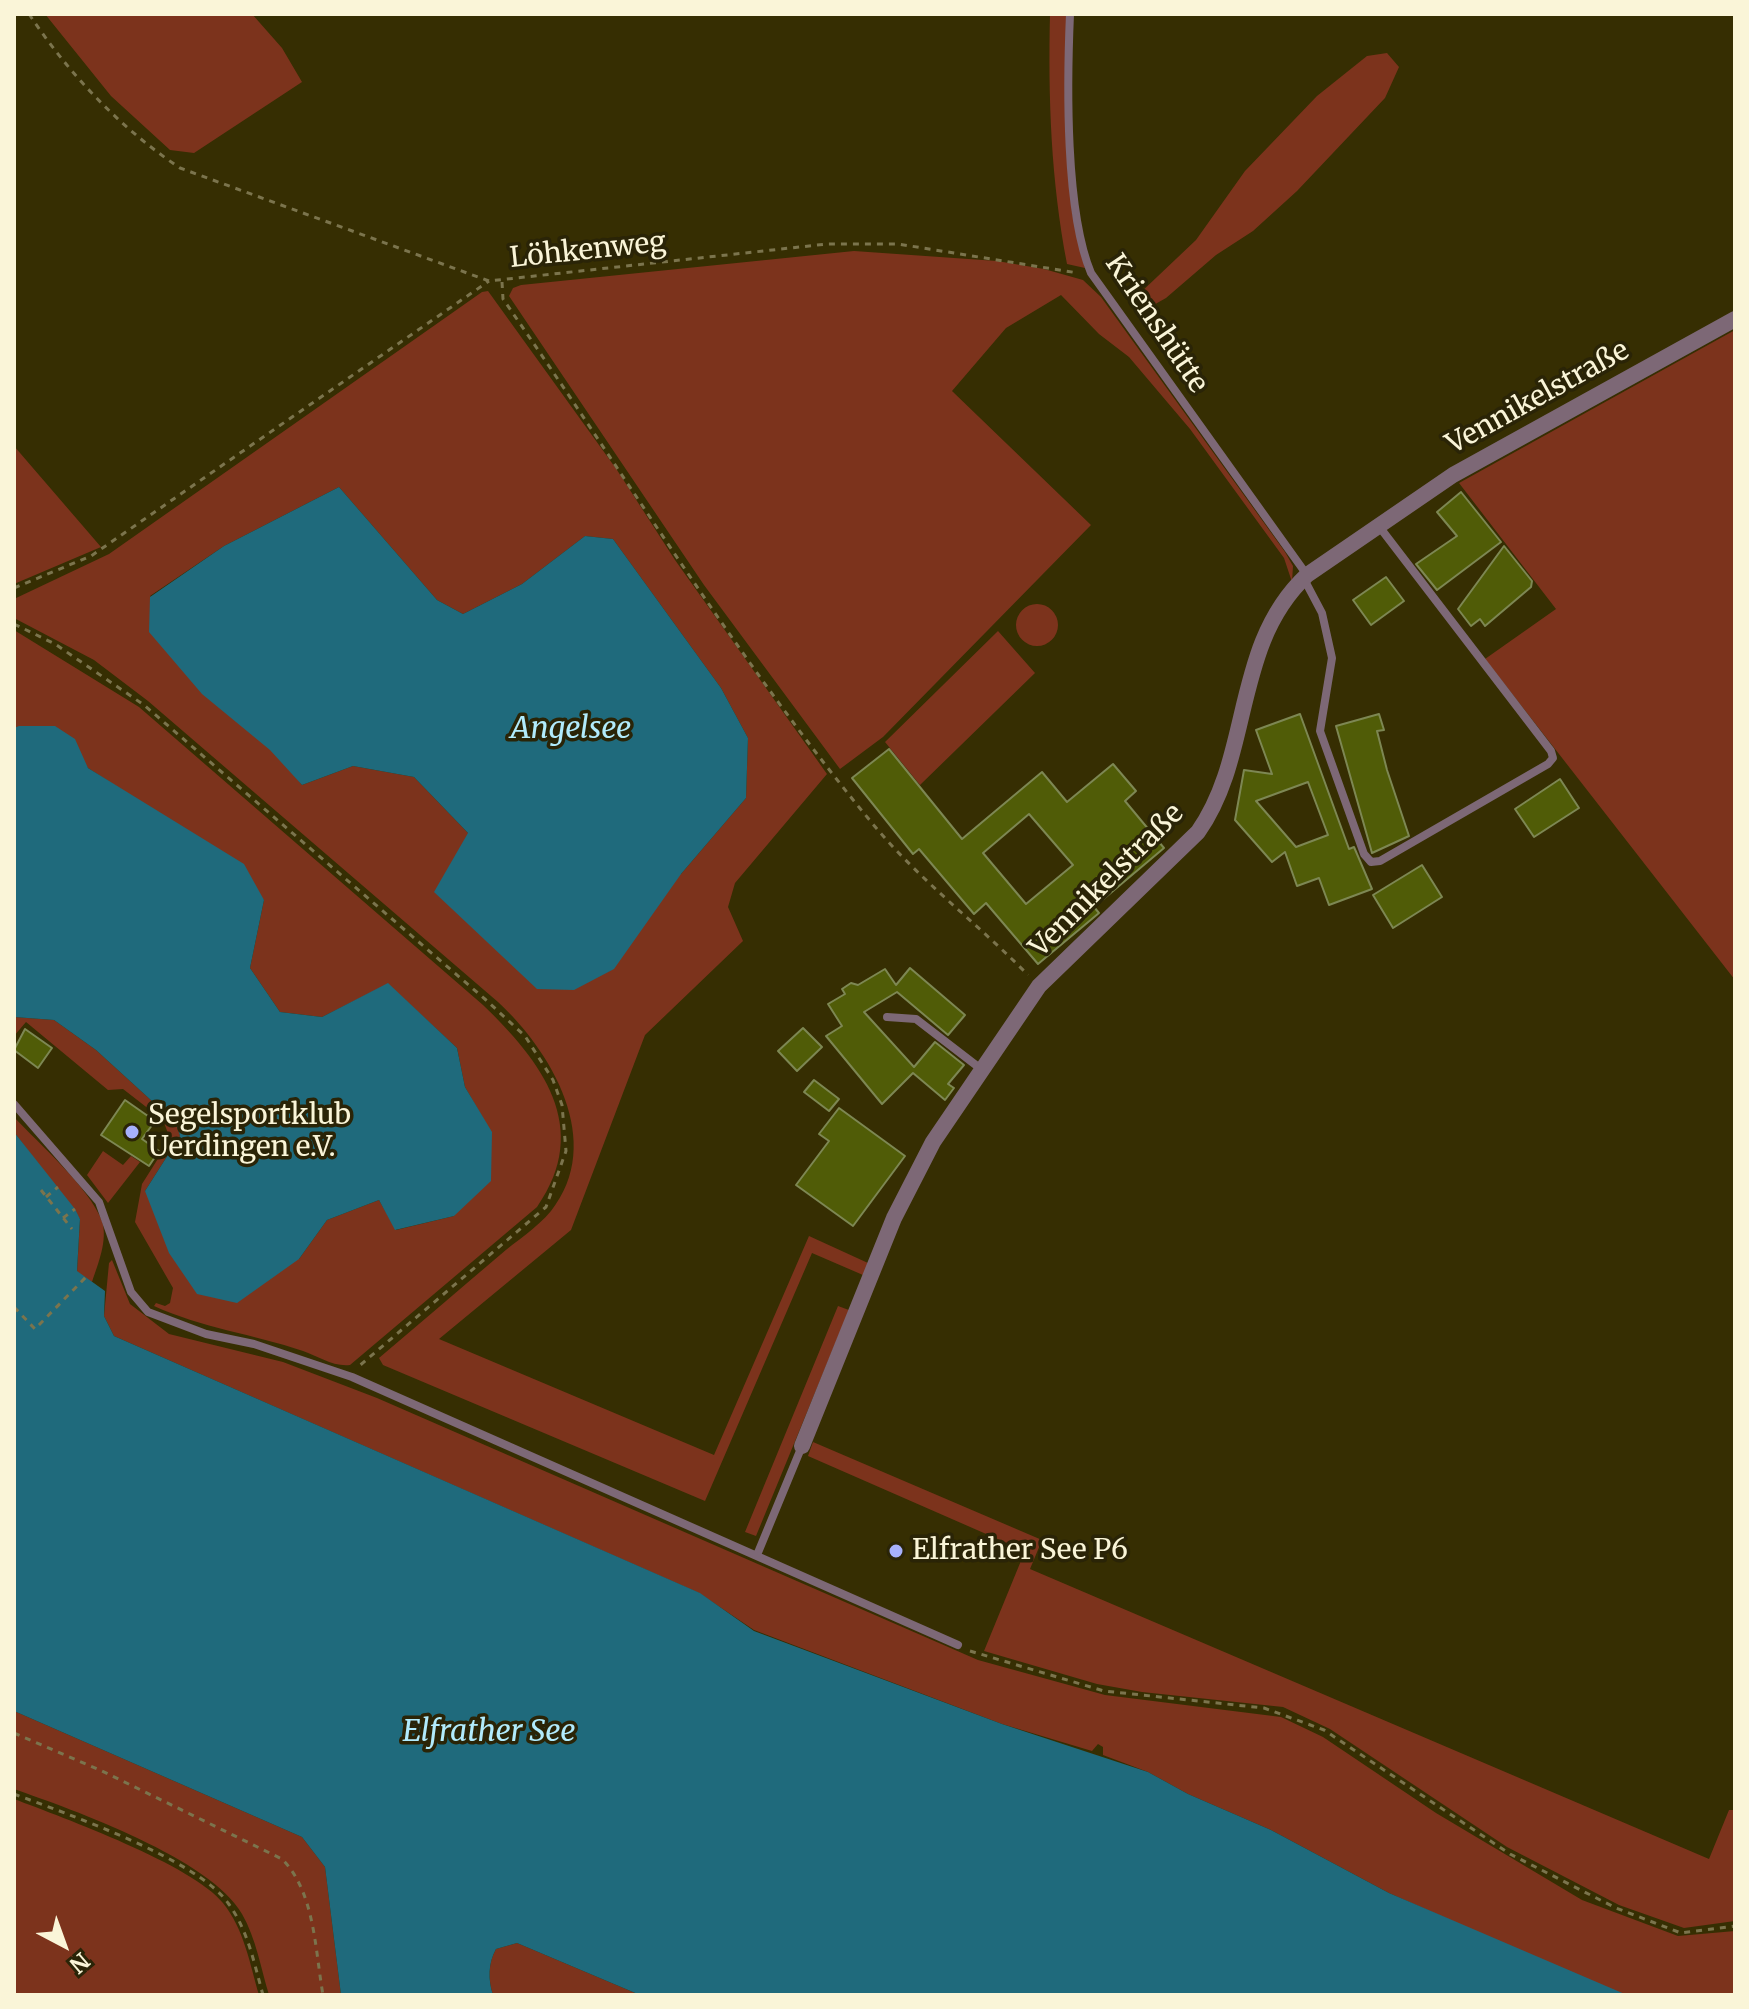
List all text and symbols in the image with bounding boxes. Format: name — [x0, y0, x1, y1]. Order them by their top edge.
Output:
street label: Löhkenweg — [508, 226, 668, 276]
street label: Krienshütte — [1097, 249, 1215, 399]
street label: Vennikelstraße — [1441, 334, 1635, 462]
water label: Angelsee — [511, 712, 631, 748]
street label: Vennikelstraße — [1023, 797, 1191, 965]
place label: Segelsportklub Uerdingen e.V. — [148, 1099, 351, 1165]
marker: Segelsportklub Uerdingen e.V. — [123, 1123, 141, 1141]
place label: Elfrather See P6 — [912, 1534, 1128, 1568]
marker: Elfrather See P6 — [887, 1542, 905, 1560]
water label: Elfrather See — [402, 1715, 576, 1751]
north arrow — [24, 1905, 104, 1985]
text: N — [64, 1947, 95, 1979]

